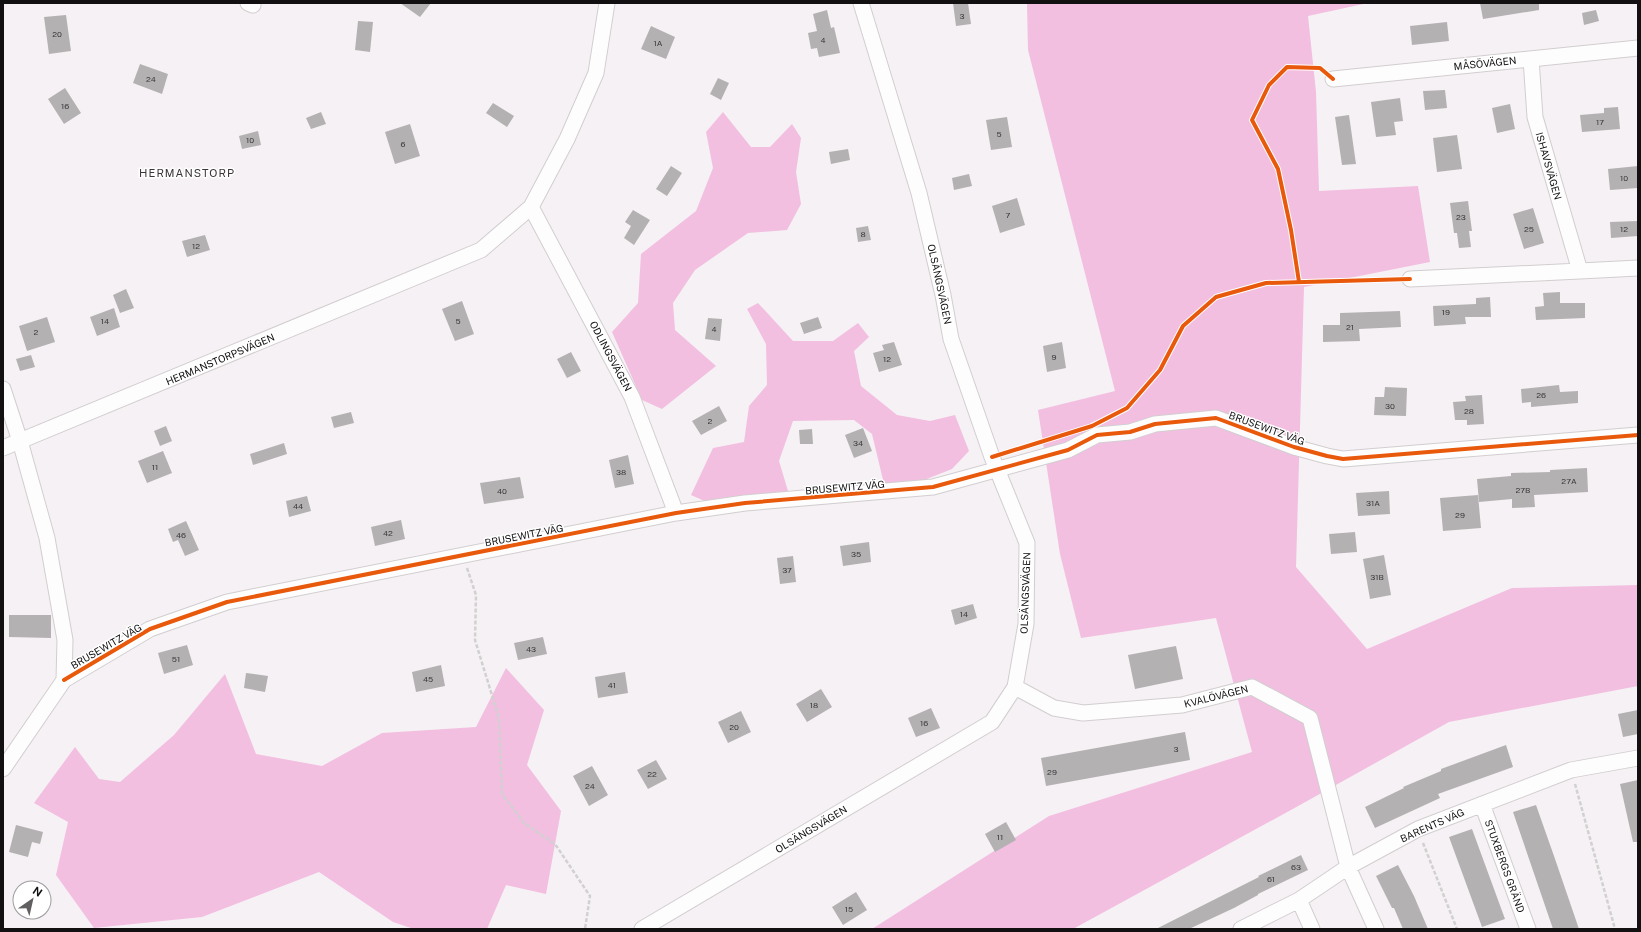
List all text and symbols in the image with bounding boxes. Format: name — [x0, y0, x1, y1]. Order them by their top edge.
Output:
house number: 3 — [959, 11, 965, 21]
house number: 20 — [52, 29, 62, 39]
house number: 4 — [820, 35, 826, 45]
house number: 1A — [654, 38, 663, 48]
street label: MÅSÖVÄGEN — [1453, 54, 1517, 72]
house number: 24 — [146, 74, 156, 84]
house number: 16 — [61, 101, 69, 111]
house number: 17 — [1596, 117, 1604, 127]
house number: 5 — [996, 129, 1002, 139]
street label: ISHAVSVÄGEN — [1534, 131, 1564, 201]
house number: 10 — [246, 135, 254, 145]
house number: 6 — [401, 139, 406, 149]
district label: HERMANSTORP — [139, 167, 235, 179]
house number: 10 — [1620, 173, 1628, 183]
house number: 7 — [1006, 210, 1011, 220]
house number: 23 — [1456, 212, 1466, 222]
house number: 25 — [1524, 224, 1534, 234]
house number: 12 — [1620, 224, 1628, 234]
house number: 8 — [860, 229, 866, 239]
house number: 12 — [192, 241, 200, 251]
street label: OLSÄNGSVÄGEN — [926, 243, 954, 325]
house number: 19 — [1442, 307, 1450, 317]
house number: 14 — [101, 316, 109, 326]
house number: 5 — [455, 316, 461, 326]
street label: ODLINGSVÄGEN — [587, 319, 635, 393]
house number: 21 — [1346, 322, 1354, 332]
house number: 4 — [711, 324, 717, 334]
house number: 2 — [34, 327, 39, 337]
street label: HERMANSTORPSVÄGEN — [164, 331, 276, 387]
house number: 9 — [1052, 352, 1057, 362]
house number: 12 — [883, 354, 891, 364]
house number: 26 — [1536, 390, 1546, 400]
house number: 30 — [1385, 401, 1395, 411]
house number: 28 — [1464, 406, 1474, 416]
street label: BRUSEWITZ VÄG — [1227, 409, 1307, 447]
house number: 2 — [708, 416, 713, 426]
house number: 34 — [853, 438, 863, 448]
house number: 11 — [152, 462, 158, 472]
house number: 38 — [616, 467, 626, 477]
house number: 27A — [1561, 476, 1577, 486]
street label: BRUSEWITZ VÄG — [805, 478, 885, 496]
house number: 27B — [1516, 485, 1530, 495]
house number: 40 — [497, 486, 507, 496]
house number: 31A — [1366, 498, 1380, 508]
house number: 44 — [293, 501, 303, 511]
house number: 29 — [1455, 510, 1465, 520]
street label: BRUSEWITZ VÄG — [484, 521, 564, 549]
house number: 42 — [383, 528, 393, 538]
house number: 46 — [176, 530, 186, 540]
house number: 35 — [851, 549, 861, 559]
street label: OLSÄNGSVÄGEN — [1018, 552, 1032, 634]
house number: 37 — [782, 565, 792, 575]
house number: 31B — [1370, 572, 1384, 582]
house number: 14 — [960, 609, 968, 619]
street label: BRUSEWITZ VÄG — [68, 621, 144, 671]
house number: 43 — [526, 644, 536, 654]
house number: 51 — [172, 654, 180, 664]
house number: 45 — [423, 674, 433, 684]
house number: 41 — [608, 680, 616, 690]
street label: KVALÖVÄGEN — [1183, 682, 1249, 710]
house number: 18 — [810, 700, 818, 710]
house number: 16 — [920, 718, 928, 728]
house number: 20 — [729, 722, 739, 732]
house number: 3 — [1173, 744, 1179, 754]
house number: 29 — [1047, 767, 1057, 777]
house number: 22 — [647, 769, 657, 779]
house number: 24 — [585, 781, 595, 791]
street label: OLSÄNGSVÄGEN — [773, 803, 849, 855]
street label: BARENTS VÄG — [1398, 806, 1466, 844]
street label: STUXBERGS GRÄND — [1483, 818, 1527, 914]
house number: 11 — [997, 832, 1003, 842]
house number: 63 — [1291, 862, 1301, 872]
house number: 61 — [1267, 874, 1275, 884]
north arrow — [12, 880, 52, 920]
text: N — [31, 884, 45, 899]
house number: 15 — [845, 904, 853, 914]

